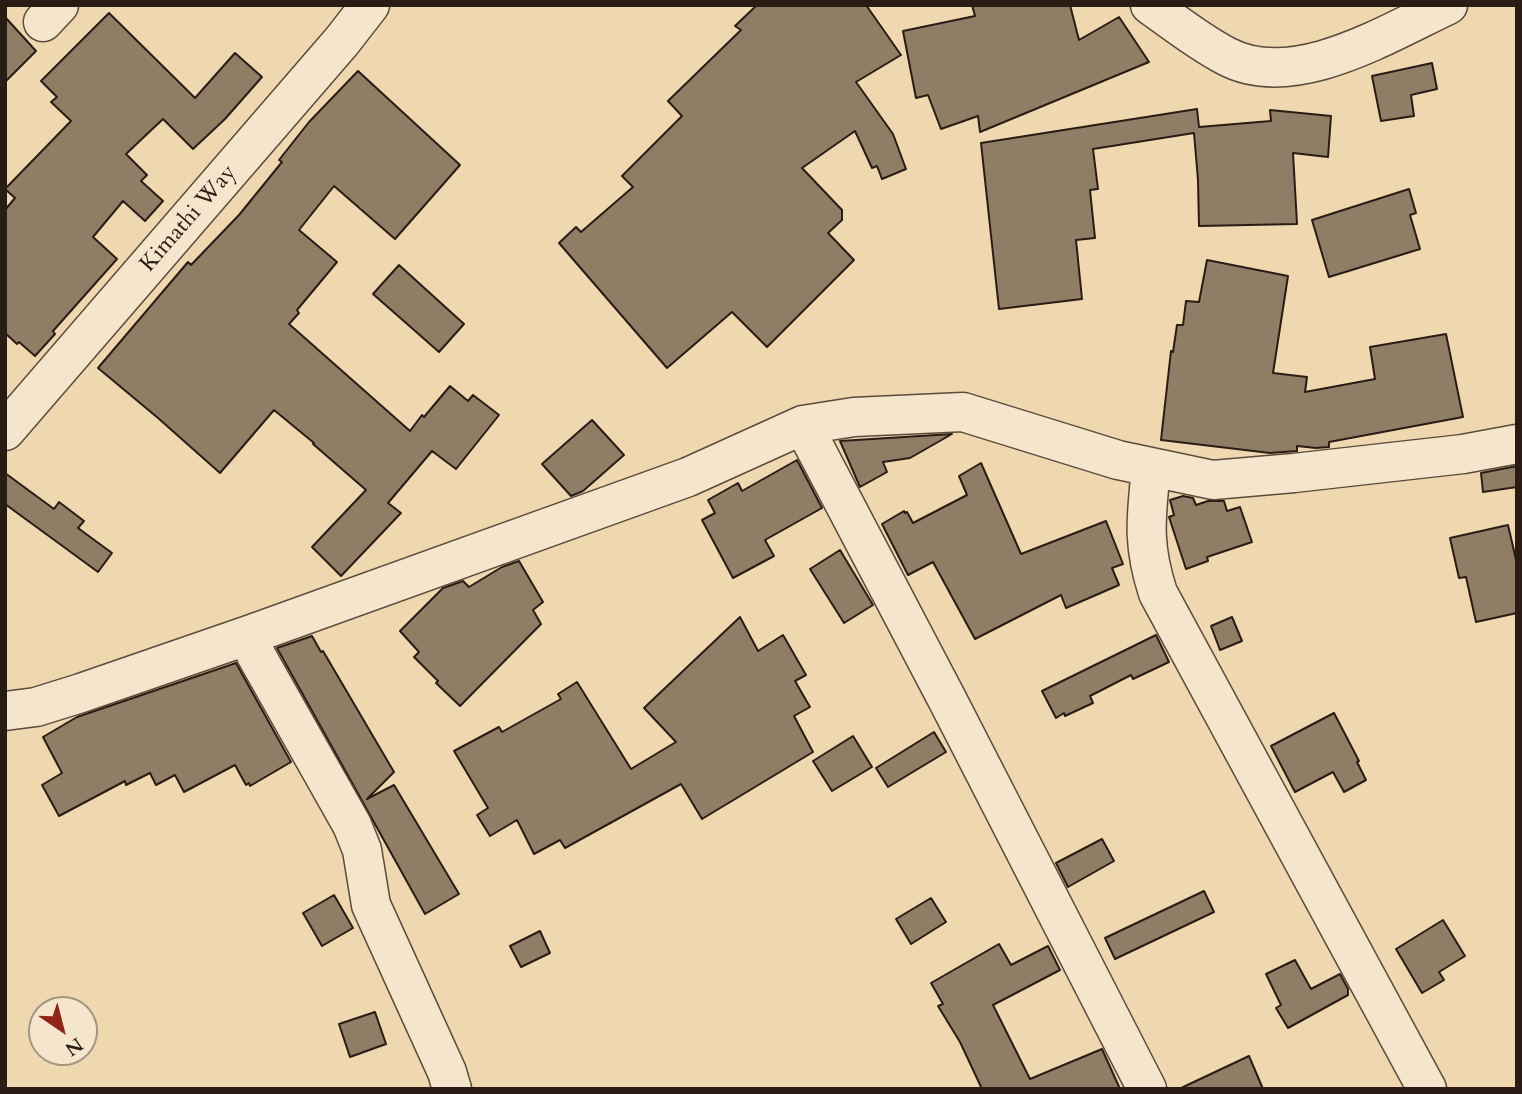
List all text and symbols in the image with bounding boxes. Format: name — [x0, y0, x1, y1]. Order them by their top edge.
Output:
street label: Kimathi Way — [135, 160, 243, 278]
north arrow — [28, 996, 98, 1066]
text: N — [60, 1031, 88, 1062]

